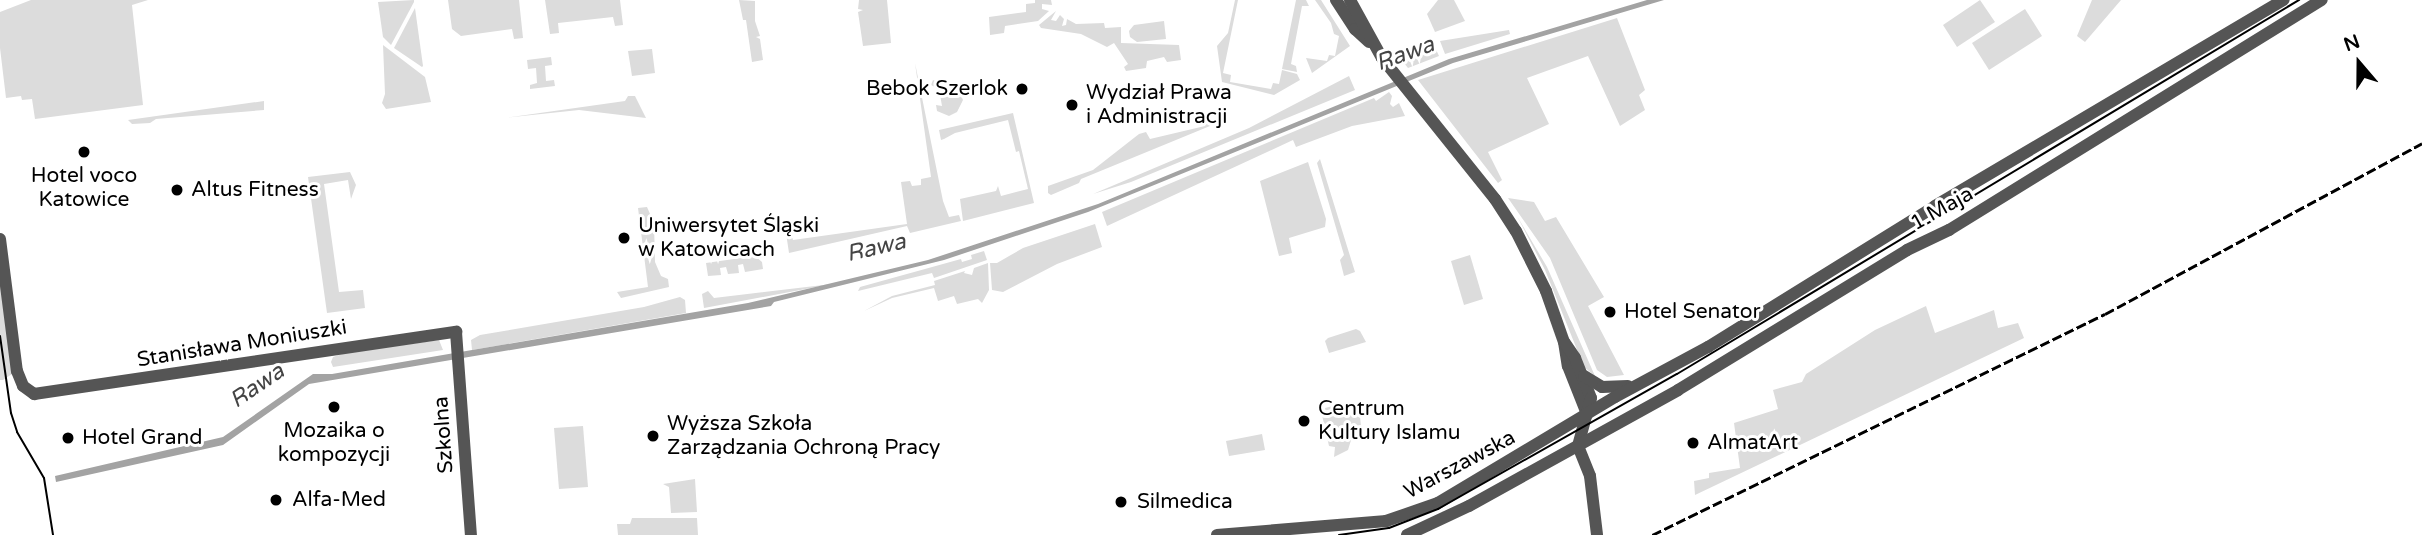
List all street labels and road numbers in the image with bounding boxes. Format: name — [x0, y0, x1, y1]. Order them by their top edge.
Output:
street label: 1 Maja — [1906, 182, 1978, 236]
street label: Stanisława Moniuszki — [135, 315, 349, 373]
street label: Szkolna — [429, 396, 459, 474]
street label: Warszawska — [1400, 425, 1520, 505]

